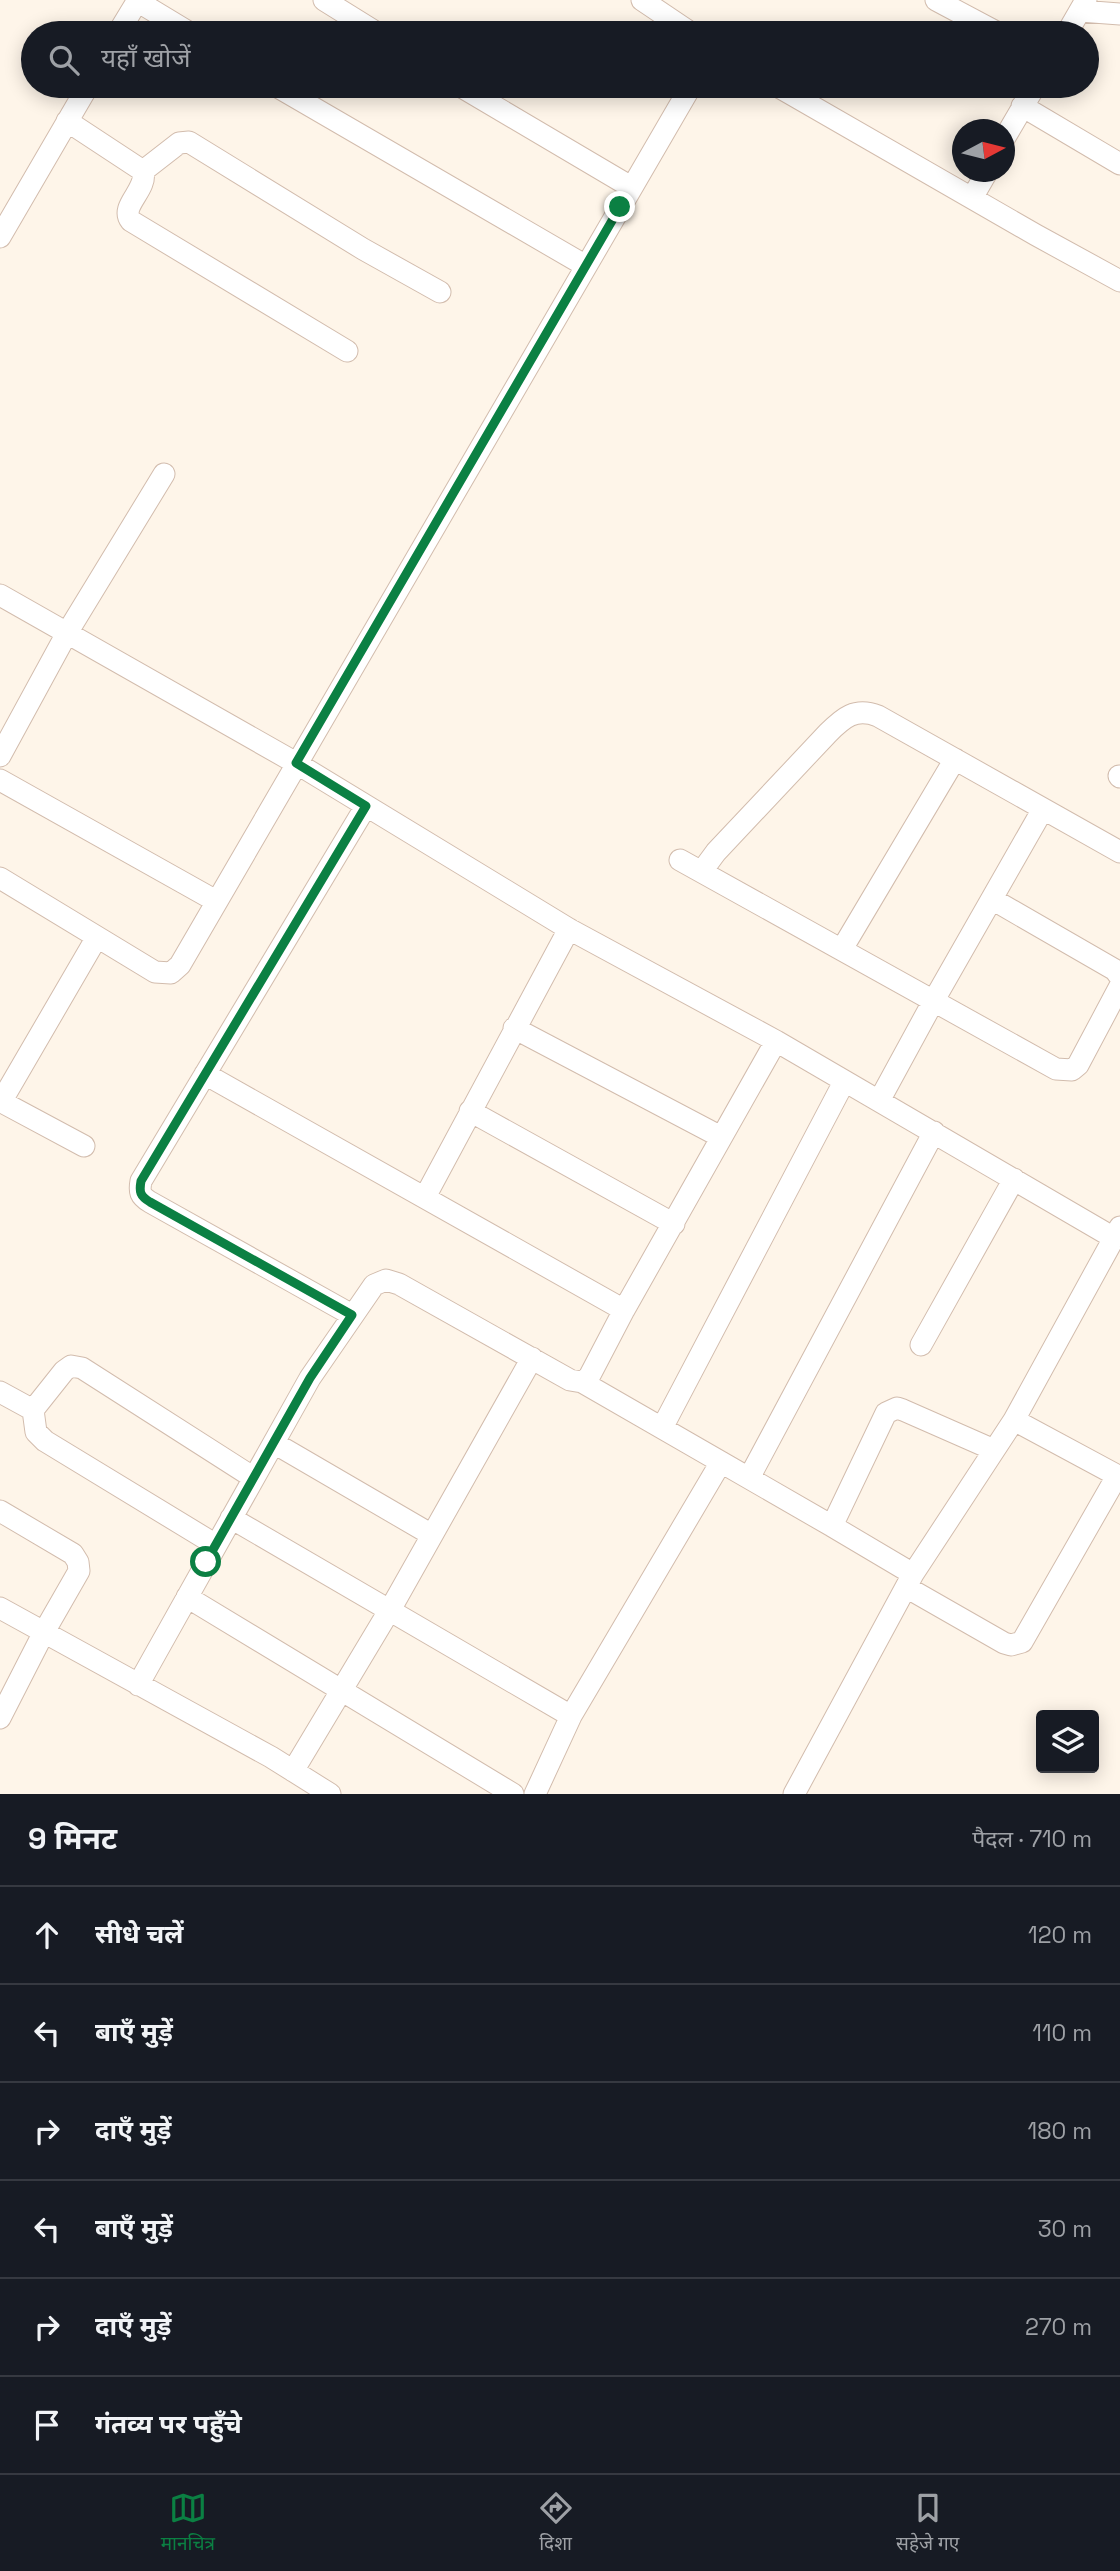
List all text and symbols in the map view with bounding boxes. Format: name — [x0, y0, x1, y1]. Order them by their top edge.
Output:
search box — [21, 21, 1099, 98]
icon: search — [45, 41, 83, 79]
text: यहाँ खोजें — [101, 41, 191, 75]
north arrow — [952, 119, 1015, 182]
route end — [604, 191, 635, 222]
route start — [190, 1546, 221, 1577]
map controls — [1036, 1710, 1099, 1773]
button: layers — [1036, 1710, 1099, 1773]
text: 9 मिनट — [28, 1819, 117, 1858]
text: पैदल · 710 m — [972, 1824, 1092, 1854]
icon: ahead — [28, 1916, 66, 1954]
text: सीधे चलें — [95, 1917, 184, 1951]
text: 120 m — [1028, 1920, 1092, 1950]
icon: left — [28, 2014, 66, 2052]
text: बाएँ मुड़ें — [95, 2015, 173, 2049]
text: 110 m — [1032, 2018, 1092, 2048]
icon: right — [28, 2112, 66, 2150]
text: दाएँ मुड़ें — [95, 2113, 171, 2147]
text: 180 m — [1028, 2116, 1092, 2146]
icon: left — [28, 2210, 66, 2248]
text: बाएँ मुड़ें — [95, 2211, 173, 2245]
text: 30 m — [1038, 2214, 1092, 2244]
icon: right — [28, 2308, 66, 2346]
text: दाएँ मुड़ें — [95, 2309, 171, 2343]
text: 270 m — [1025, 2312, 1092, 2342]
icon: arrive — [28, 2406, 66, 2444]
text: गंतव्य पर पहुँचे — [95, 2407, 242, 2441]
tab: मानचित्र — [161, 2489, 215, 2558]
tab: दिशा — [537, 2489, 575, 2558]
tab: सहेजे गए — [896, 2489, 959, 2558]

